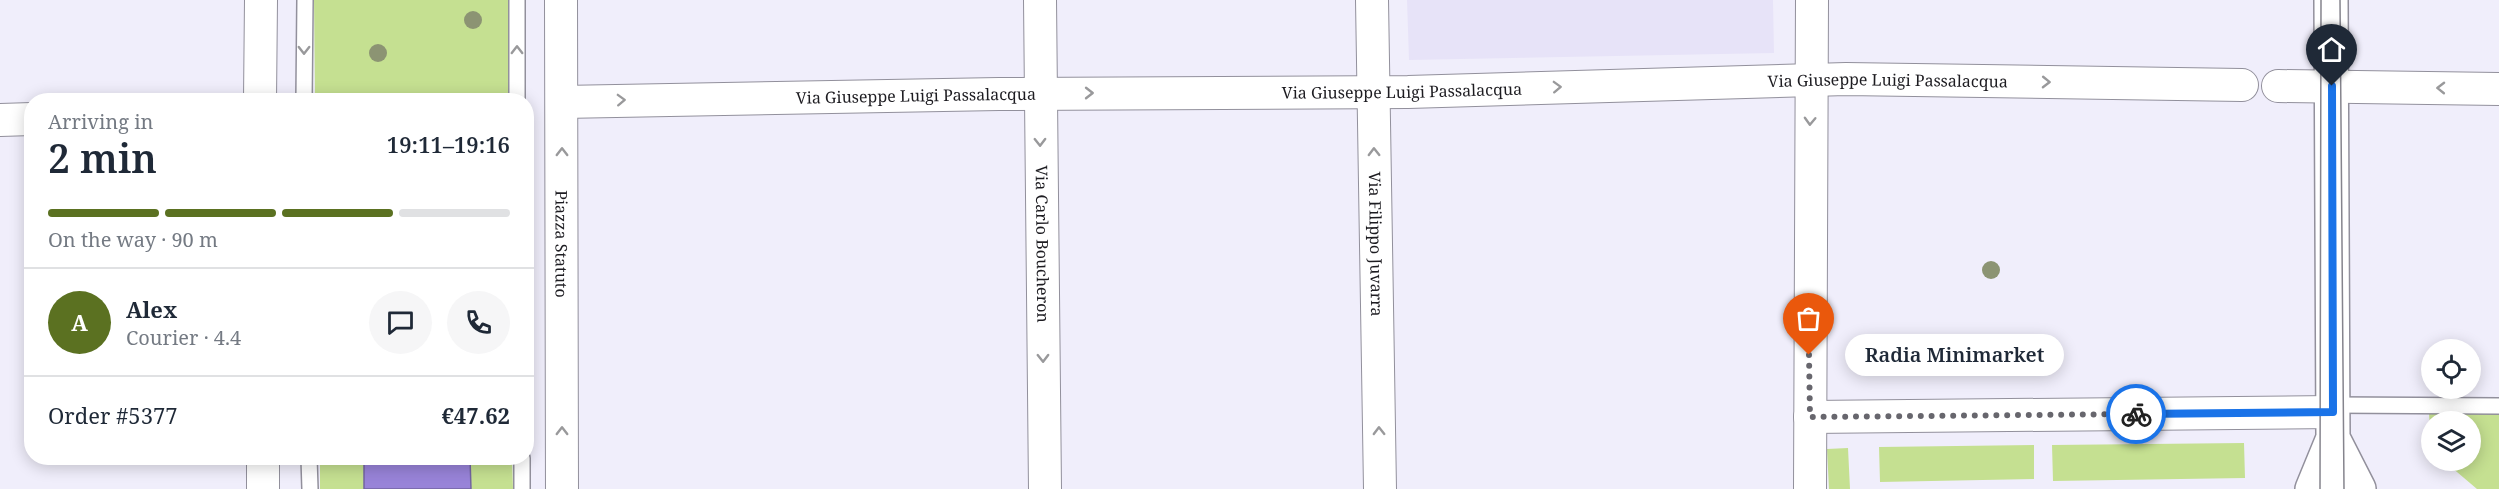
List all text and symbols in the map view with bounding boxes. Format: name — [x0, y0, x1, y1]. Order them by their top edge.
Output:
pin — [2306, 24, 2357, 86]
icon: home — [2315, 33, 2348, 66]
one-way arrow — [298, 46, 310, 55]
one-way arrow — [511, 46, 523, 55]
street label: Via Giuseppe Luigi Passalacqua — [1767, 68, 2008, 92]
one-way arrow — [2041, 76, 2050, 88]
street label: Via Giuseppe Luigi Passalacqua — [1282, 78, 1522, 104]
one-way arrow — [1552, 81, 1561, 93]
one-way arrow — [2436, 82, 2445, 94]
street label: Via Giuseppe Luigi Passalacqua — [796, 83, 1036, 109]
one-way arrow — [1084, 87, 1093, 99]
one-way arrow — [616, 94, 625, 106]
text: Arriving in — [48, 108, 153, 135]
one-way arrow — [1804, 117, 1817, 126]
text: 19:11–19:16 — [387, 129, 510, 159]
text: 2 min — [48, 131, 157, 184]
one-way arrow — [1034, 138, 1046, 147]
one-way arrow — [556, 147, 568, 156]
one-way arrow — [1368, 147, 1381, 156]
street label: Via Carlo Boucheron — [1031, 165, 1054, 323]
street label: Via Filippo Juvarra — [1364, 171, 1388, 317]
street label: Piazza Statuto — [550, 190, 573, 298]
text: On the way · 90 m — [48, 226, 218, 253]
button: chat — [369, 291, 432, 354]
button: phone — [447, 291, 510, 354]
pin — [1783, 293, 1834, 355]
text: Alex — [126, 294, 177, 324]
icon: bag — [1792, 302, 1825, 335]
text: A — [71, 307, 88, 337]
text: Courier · 4.4 — [126, 324, 241, 351]
callout: Radia Minimarket — [1845, 334, 2064, 376]
map controls — [2421, 339, 2481, 471]
button: locate — [2421, 339, 2481, 399]
text: Radia Minimarket — [1865, 341, 2044, 368]
one-way arrow — [1037, 354, 1049, 363]
courier — [2106, 384, 2166, 444]
icon: bike — [2120, 398, 2153, 431]
text: Order #5377 — [48, 400, 178, 430]
text: €47.62 — [442, 400, 510, 430]
button: layers — [2421, 411, 2481, 471]
one-way arrow — [556, 426, 568, 435]
one-way arrow — [1373, 426, 1385, 435]

